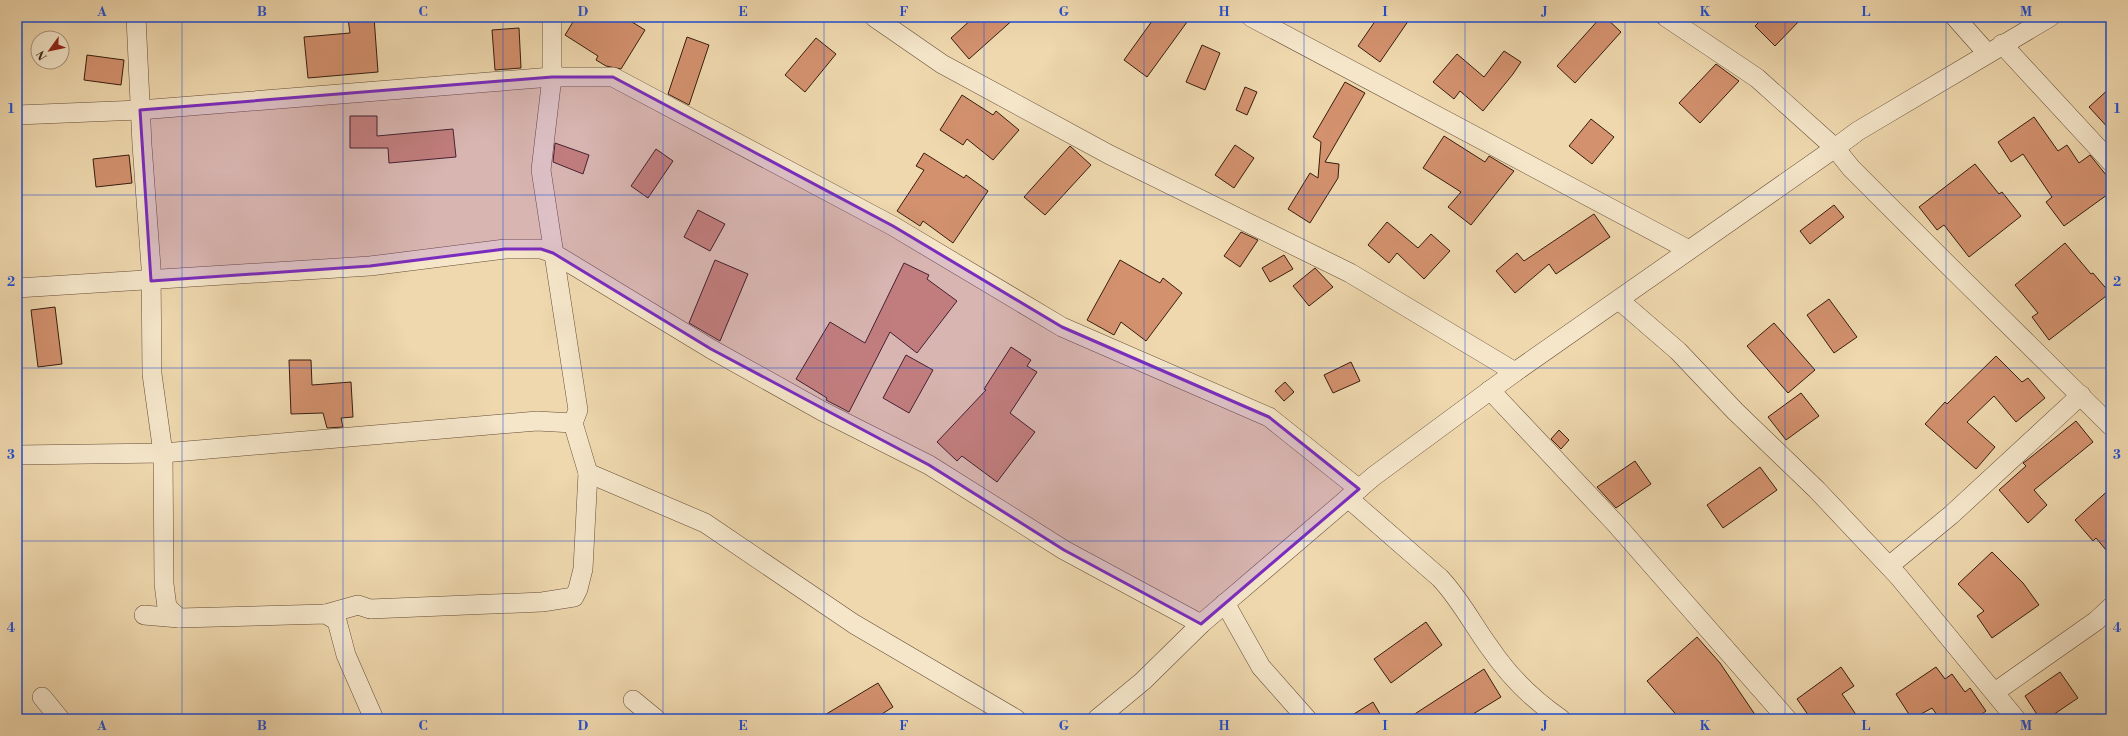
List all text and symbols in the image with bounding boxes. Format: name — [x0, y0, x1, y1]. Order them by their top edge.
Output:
text: A — [96, 4, 107, 20]
text: B — [257, 4, 267, 20]
text: C — [418, 4, 428, 20]
text: D — [578, 4, 588, 20]
text: E — [738, 4, 748, 20]
text: F — [899, 4, 909, 20]
text: G — [1059, 4, 1070, 20]
text: H — [1219, 4, 1230, 20]
text: I — [1382, 4, 1388, 20]
text: J — [1540, 4, 1548, 20]
text: K — [1700, 4, 1711, 20]
text: L — [1862, 4, 1871, 20]
text: M — [2020, 4, 2032, 20]
north arrow — [30, 30, 70, 70]
text: N — [34, 47, 51, 62]
text: 1 — [8, 101, 15, 117]
text: 1 — [2114, 101, 2121, 117]
text: 2 — [7, 274, 15, 290]
text: 2 — [2113, 274, 2121, 290]
text: 3 — [7, 447, 15, 463]
text: 3 — [2113, 447, 2121, 463]
text: 4 — [7, 620, 16, 636]
text: 4 — [2113, 620, 2122, 636]
text: A — [96, 718, 107, 734]
text: B — [257, 718, 267, 734]
text: C — [418, 718, 428, 734]
text: D — [578, 718, 588, 734]
text: E — [738, 718, 748, 734]
text: F — [899, 718, 909, 734]
text: G — [1059, 718, 1070, 734]
text: H — [1219, 718, 1230, 734]
text: I — [1382, 718, 1388, 734]
text: J — [1540, 718, 1548, 734]
text: K — [1700, 718, 1711, 734]
text: L — [1862, 718, 1871, 734]
text: M — [2020, 718, 2032, 734]

